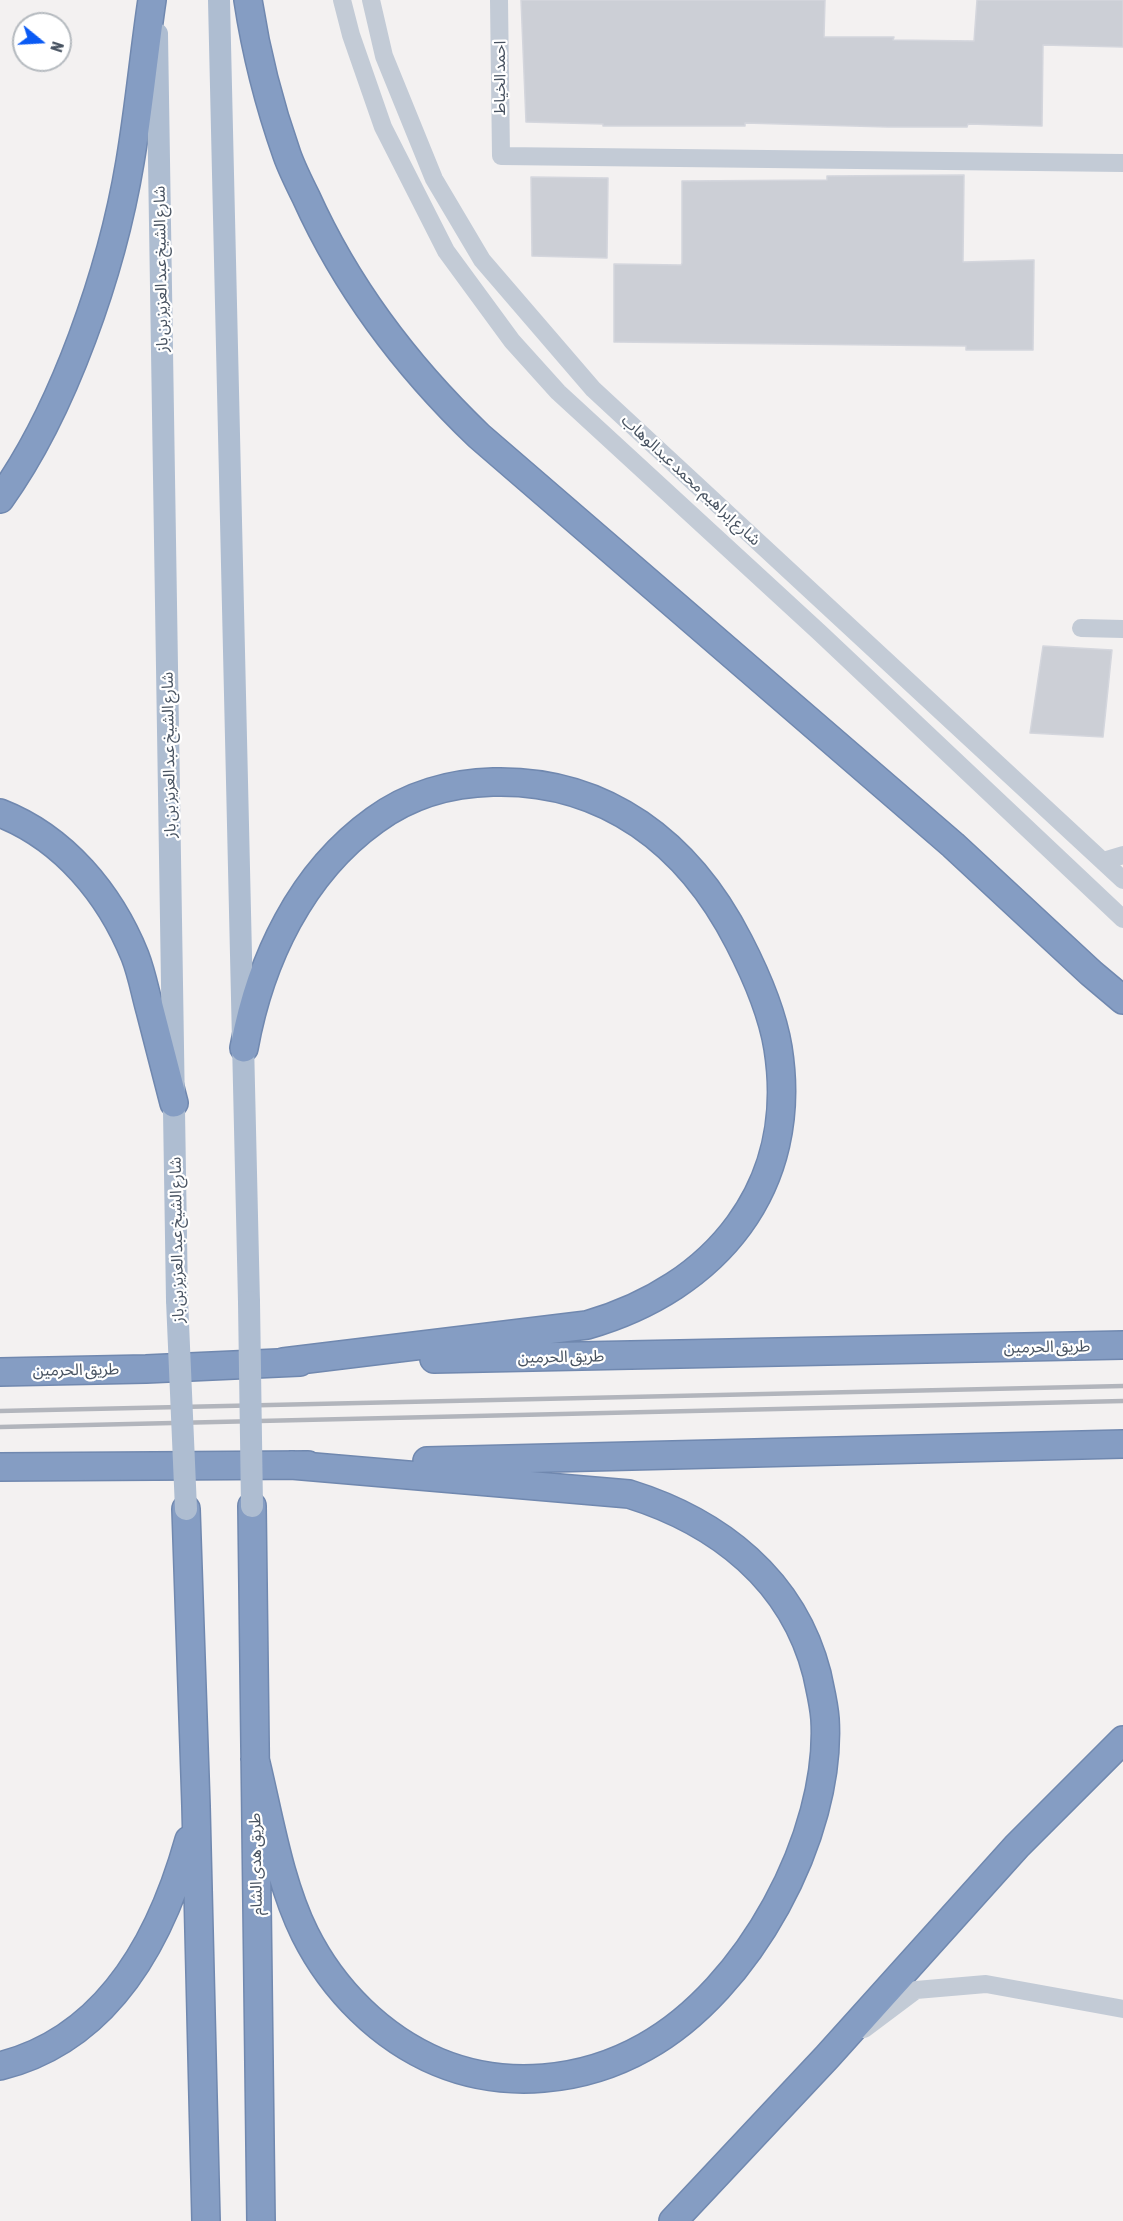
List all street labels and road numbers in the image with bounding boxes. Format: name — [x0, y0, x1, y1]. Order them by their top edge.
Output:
street label: احمد الخياط — [490, 41, 510, 115]
street label: شارع الشيخ عبد العزيز بن باز — [150, 186, 172, 352]
street label: شارع إبراهيم محمد عبدالوهاب — [617, 410, 765, 550]
street label: شارع الشيخ عبد العزيز بن باز — [158, 672, 180, 838]
street label: شارع الشيخ عبد العزيز بن باز — [166, 1157, 188, 1323]
street label: طريق الحرمين — [1004, 1337, 1090, 1357]
street label: طريق الحرمين — [518, 1347, 604, 1367]
street label: طريق الحرمين — [33, 1360, 119, 1380]
street label: طريق هدى الشام — [246, 1813, 266, 1915]

